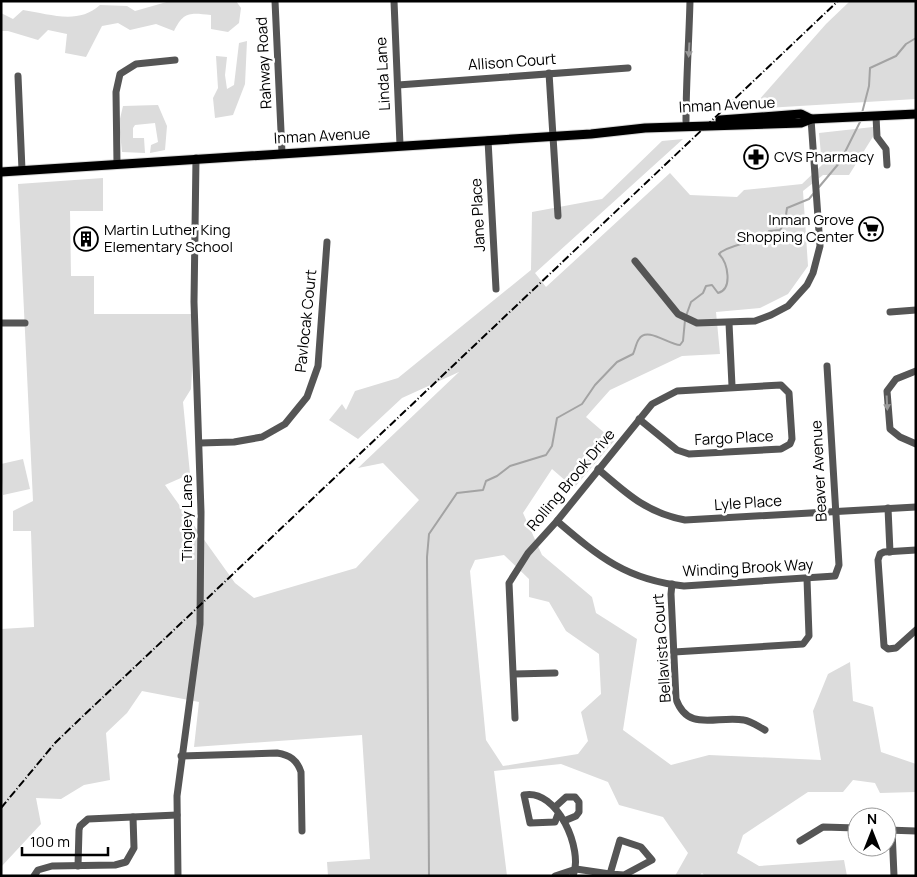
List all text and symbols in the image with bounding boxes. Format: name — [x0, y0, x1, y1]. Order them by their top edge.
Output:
street label: Rahway Road — [251, 16, 276, 110]
street label: Linda Lane — [370, 36, 395, 111]
one-way arrow — [684, 42, 692, 58]
street label: Allison Court — [467, 48, 557, 75]
street label: Inman Avenue — [678, 91, 776, 118]
street label: Inman Avenue — [273, 122, 371, 149]
pharmacy icon: CVS Pharmacy — [743, 144, 769, 170]
place label: CVS Pharmacy — [774, 146, 874, 167]
street label: Jane Place — [465, 177, 490, 252]
place label: Inman Grove Shopping Center — [737, 209, 855, 247]
supermarket icon: Inman Grove Shopping Center — [858, 216, 884, 242]
place label: Martin Luther King Elementary School — [104, 219, 233, 257]
building icon: Martin Luther King Elementary School — [73, 226, 99, 252]
street label: Pavlocak Court — [290, 268, 321, 374]
one-way arrow — [884, 395, 892, 411]
street label: Beaver Avenue — [805, 419, 832, 522]
street label: Rolling Brook Drive — [522, 424, 620, 535]
street label: Fargo Place — [694, 425, 774, 450]
street label: Tingley Lane — [176, 474, 197, 561]
street label: Lyle Place — [713, 490, 783, 515]
street label: Winding Brook Way — [682, 554, 814, 581]
street label: Bellavista Court — [647, 593, 676, 703]
north arrow — [847, 807, 897, 857]
text: N — [867, 809, 877, 828]
scale bar — [22, 824, 109, 856]
text: 100 m — [30, 831, 70, 852]

